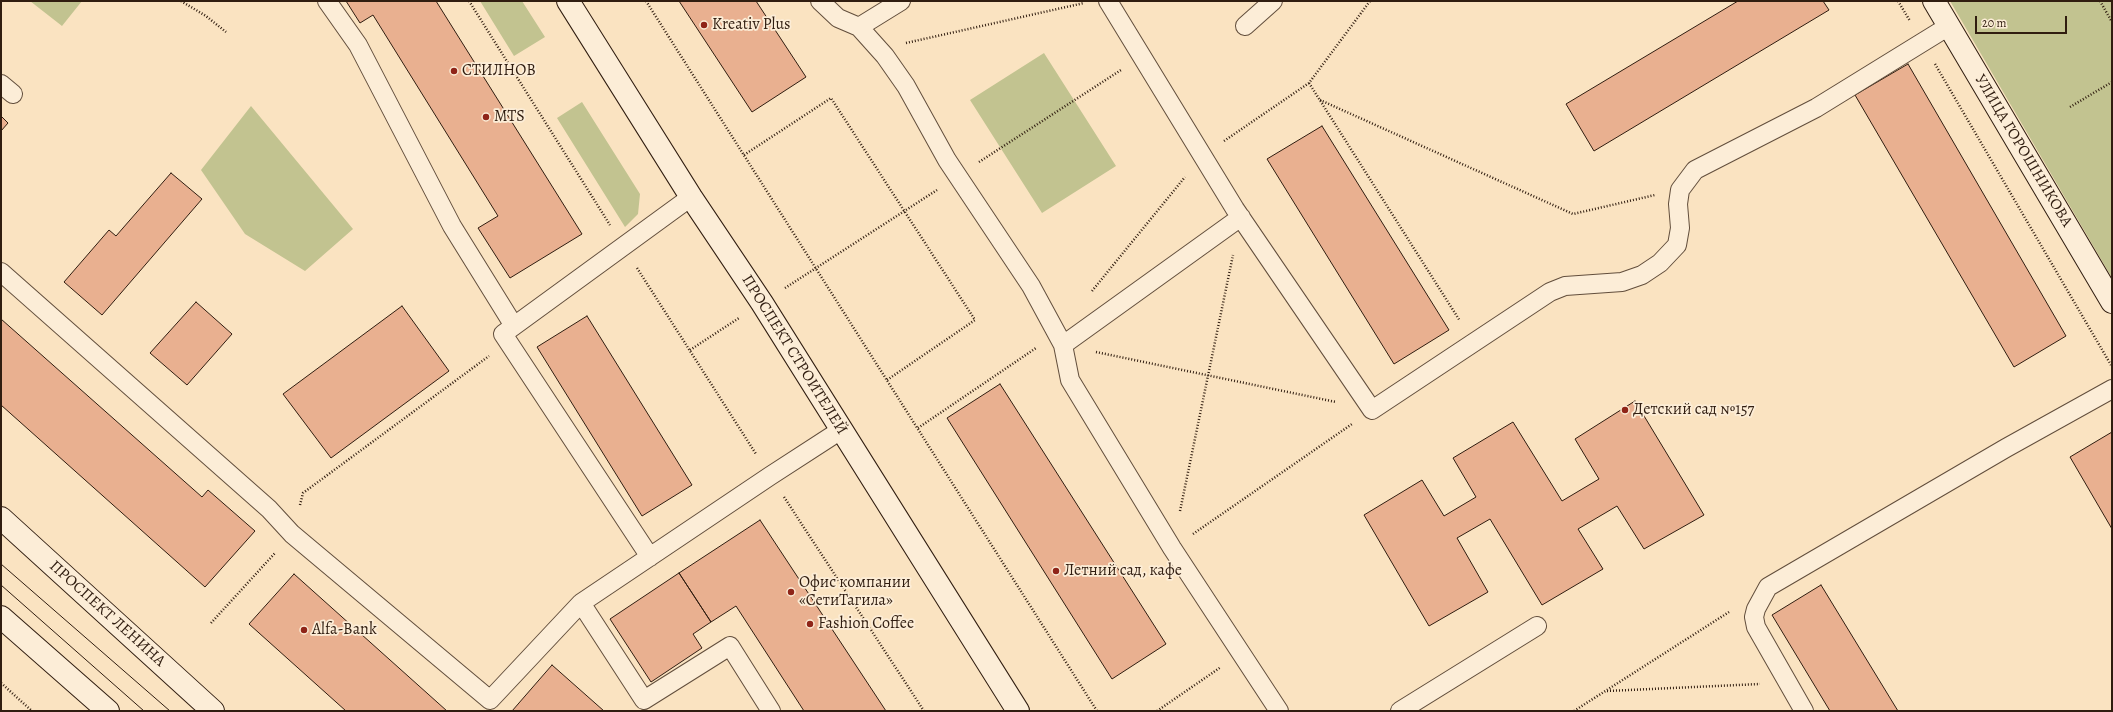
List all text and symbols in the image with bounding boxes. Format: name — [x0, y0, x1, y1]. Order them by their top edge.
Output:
scale bar — [1977, 8, 2069, 34]
place label: Kreativ Plus — [712, 15, 791, 35]
text: 20 m — [1982, 15, 2006, 31]
marker: Kreativ Plus — [699, 20, 709, 30]
place label: СТИЛНОВ — [462, 61, 536, 81]
marker: СТИЛНОВ — [449, 66, 459, 76]
street label: УЛИЦА ГОРОШНИКОВА — [1970, 71, 2076, 231]
place label: MTS — [494, 107, 525, 127]
marker: MTS — [481, 112, 491, 122]
street label: ПРОСПЕКТ СТРОИТЕЛЕЙ — [737, 272, 851, 438]
place label: Детский сад №157 — [1633, 400, 1754, 420]
marker: Детский сад №157 — [1620, 405, 1630, 415]
street label: ПРОСПЕКТ ЛЕНИНА — [45, 557, 169, 671]
place label: Летний сад, кафе — [1064, 561, 1182, 581]
marker: Летний сад, кафе — [1051, 566, 1061, 576]
place label: Офис компании «СетиТагила» — [799, 573, 911, 611]
marker: Офис компании «СетиТагила» — [786, 587, 796, 597]
place label: Fashion Coffee — [818, 614, 914, 634]
marker: Fashion Coffee — [805, 619, 815, 629]
place label: Alfa-Bank — [312, 620, 377, 640]
marker: Alfa-Bank — [299, 625, 309, 635]

